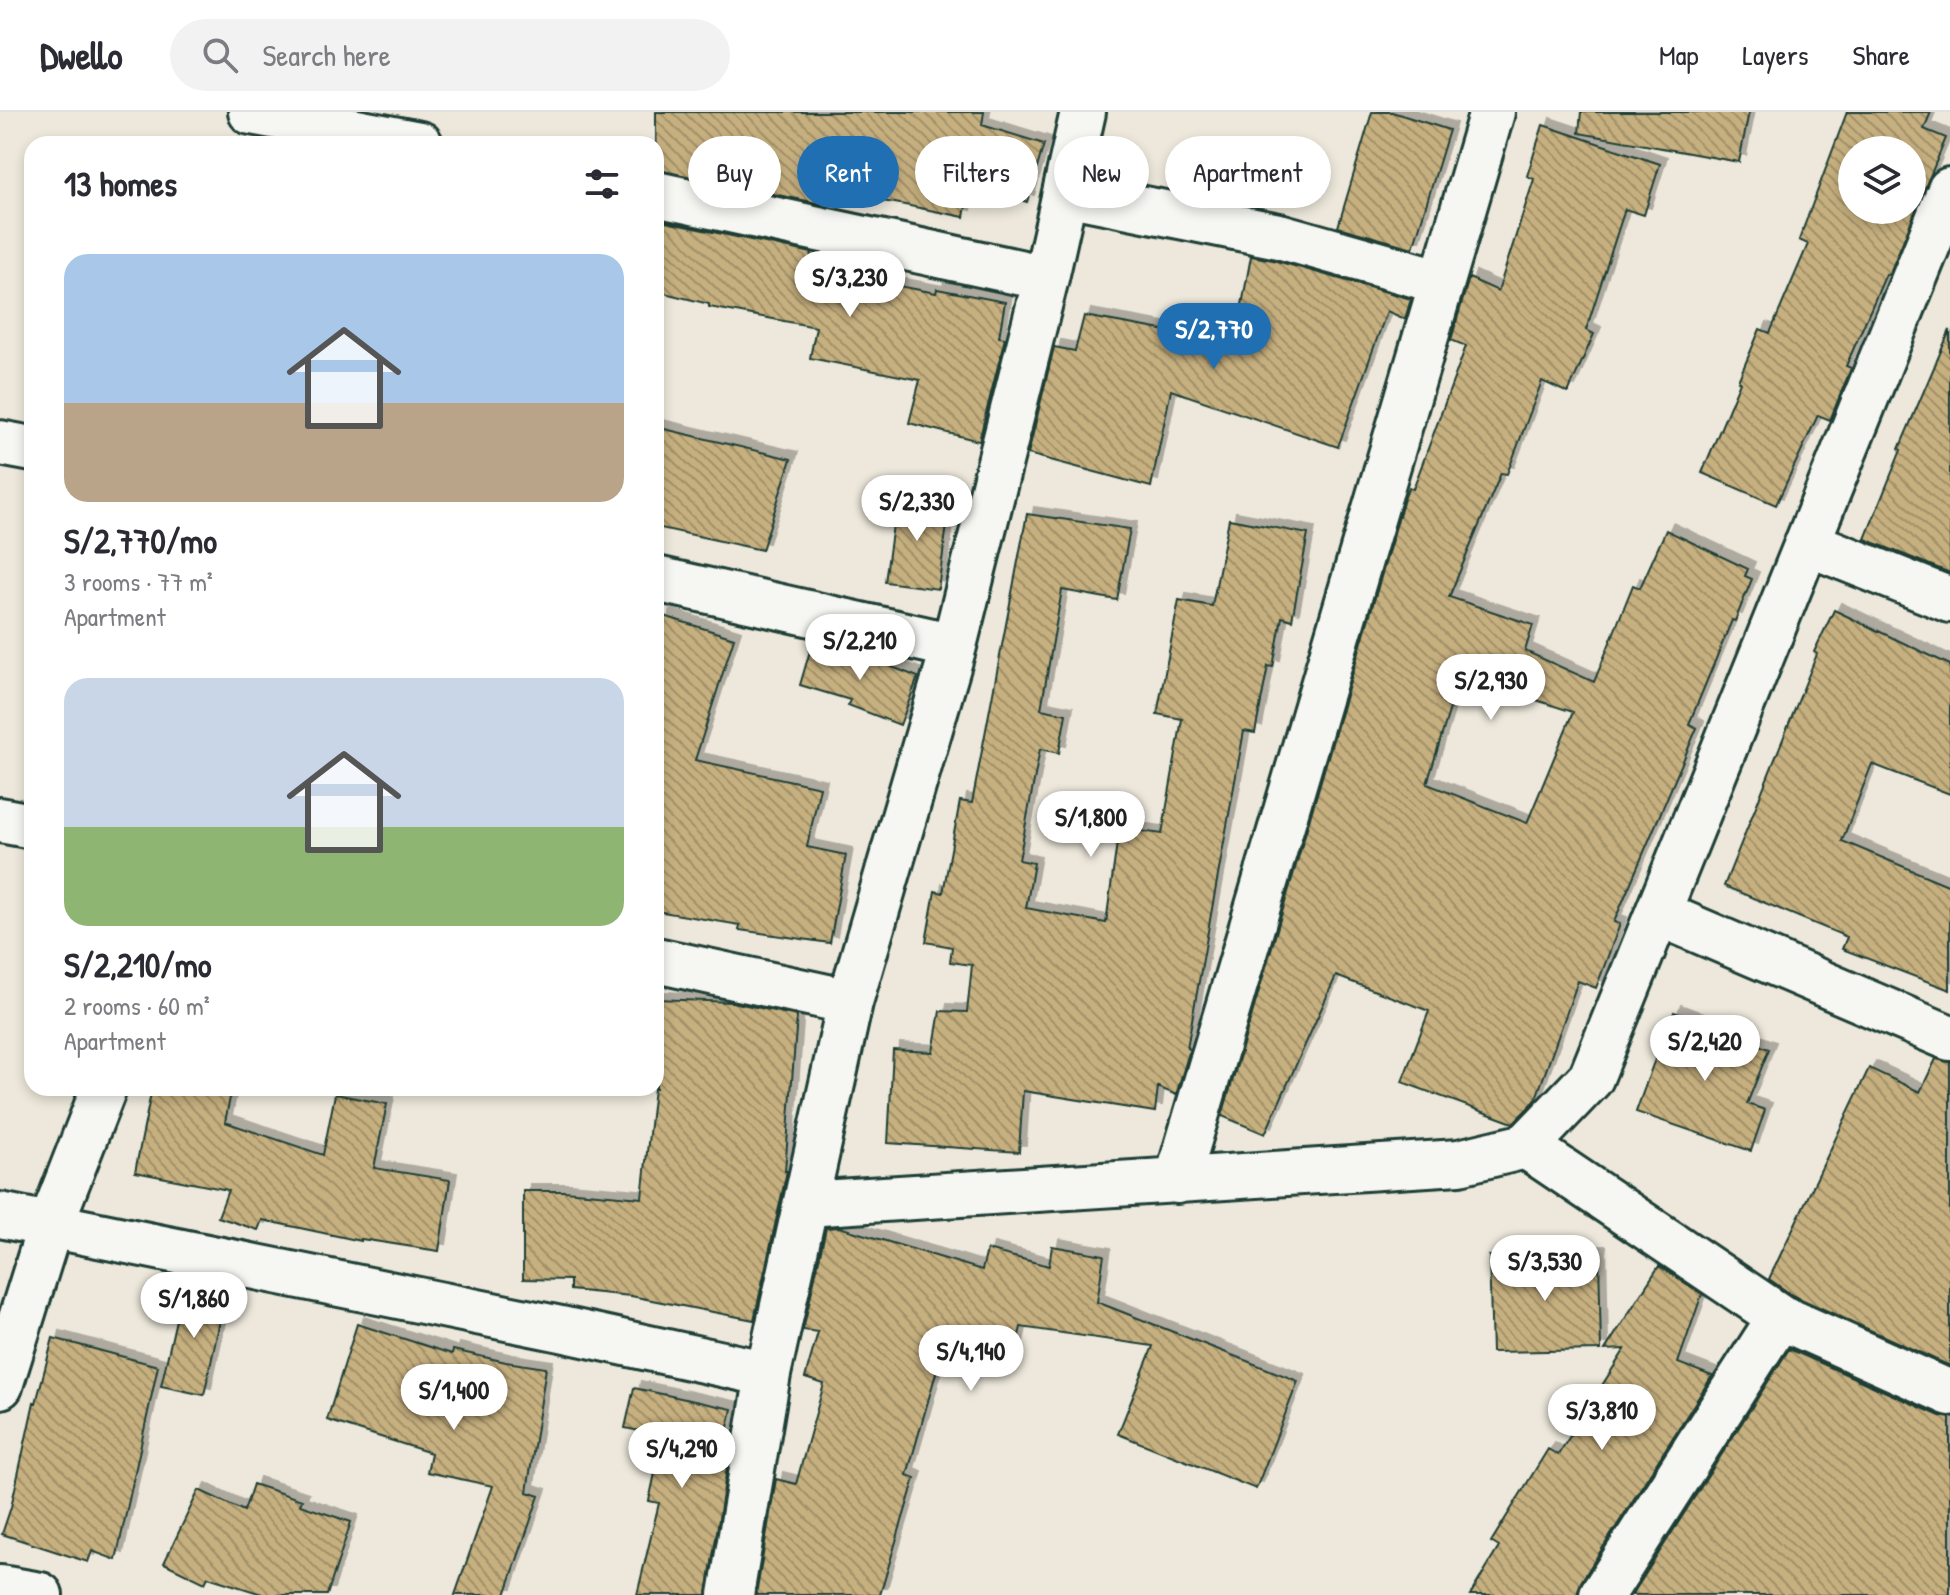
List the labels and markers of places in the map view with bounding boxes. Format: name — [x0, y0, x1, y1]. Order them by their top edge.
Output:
pin: S/3,230 — [776, 251, 924, 319]
pin: S/2,770 — [1140, 303, 1288, 371]
pin: S/2,330 — [843, 475, 991, 543]
pin: S/2,210 — [786, 614, 934, 682]
pin: S/2,930 — [1417, 654, 1565, 722]
pin: S/1,800 — [1017, 791, 1165, 859]
pin: S/2,420 — [1631, 1015, 1779, 1083]
pin: S/3,530 — [1471, 1235, 1619, 1303]
pin: S/1,860 — [120, 1272, 268, 1340]
pin: S/4,140 — [897, 1325, 1045, 1393]
pin: S/1,400 — [380, 1364, 528, 1432]
pin: S/3,810 — [1528, 1384, 1676, 1452]
pin: S/4,290 — [608, 1422, 756, 1490]

